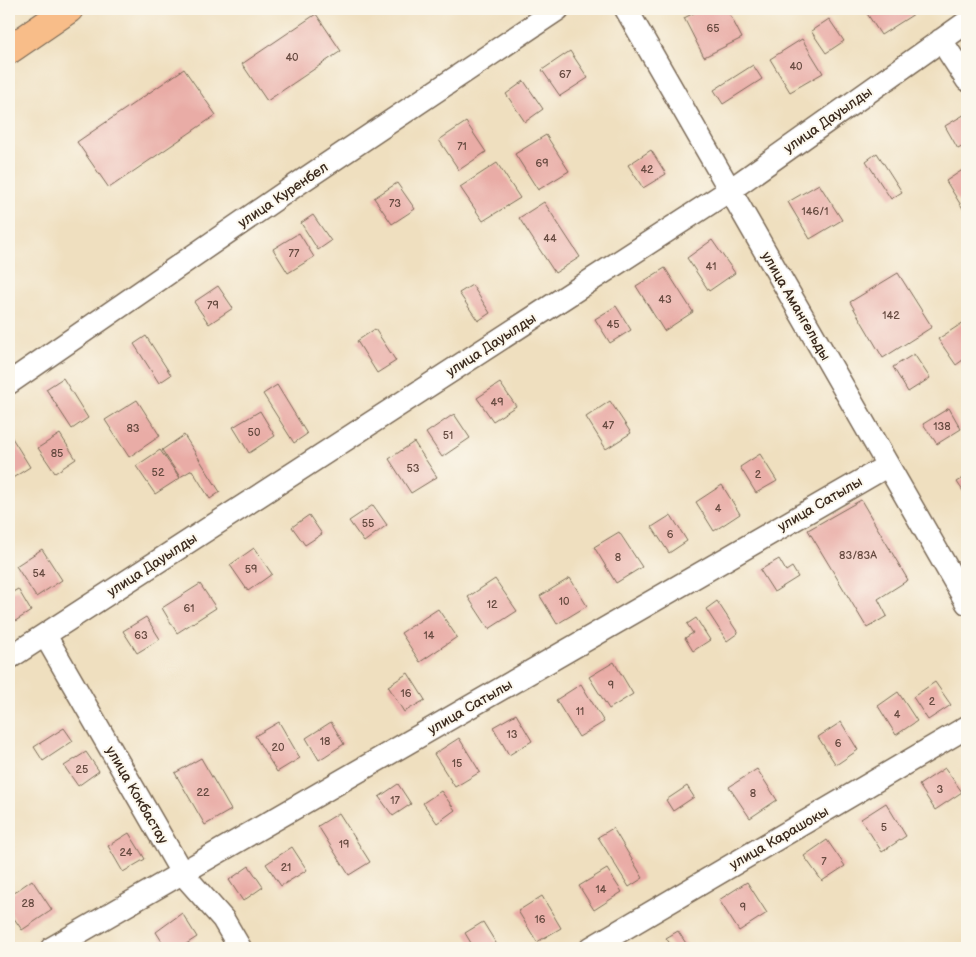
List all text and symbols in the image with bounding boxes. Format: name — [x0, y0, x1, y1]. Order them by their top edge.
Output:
house number: 65 — [706, 22, 720, 35]
house number: 40 — [285, 51, 299, 64]
house number: 40 — [789, 60, 803, 73]
house number: 67 — [559, 68, 572, 81]
street label: улица Дауылды — [781, 83, 875, 157]
house number: 71 — [457, 140, 467, 153]
house number: 69 — [535, 157, 549, 170]
street label: улица Куренбел — [235, 159, 331, 231]
house number: 42 — [640, 163, 654, 176]
house number: 73 — [389, 197, 401, 210]
house number: 146/1 — [802, 205, 828, 218]
house number: 44 — [543, 232, 557, 245]
house number: 77 — [289, 247, 300, 260]
street label: улица Амангельды — [758, 248, 834, 364]
house number: 41 — [706, 260, 716, 273]
house number: 43 — [658, 293, 672, 306]
house number: 79 — [207, 299, 219, 312]
house number: 142 — [882, 309, 900, 322]
street label: улица Дауылды — [443, 310, 539, 380]
house number: 45 — [606, 318, 620, 331]
house number: 49 — [490, 396, 504, 409]
house number: 47 — [602, 419, 615, 432]
house number: 138 — [933, 420, 951, 433]
house number: 83 — [126, 422, 140, 435]
house number: 50 — [248, 426, 261, 439]
house number: 51 — [443, 429, 453, 442]
house number: 85 — [51, 447, 63, 460]
house number: 53 — [406, 462, 420, 475]
house number: 52 — [152, 466, 165, 479]
house number: 2 — [755, 468, 762, 481]
street label: улица Сатылы — [775, 473, 865, 535]
house number: 4 — [715, 502, 722, 515]
house number: 55 — [362, 517, 374, 530]
house number: 6 — [667, 528, 674, 541]
street label: улица Дауылды — [104, 530, 200, 600]
house number: 83/83A — [839, 549, 877, 562]
house number: 8 — [615, 551, 621, 564]
house number: 59 — [245, 563, 257, 576]
house number: 54 — [32, 567, 46, 580]
house number: 10 — [559, 595, 570, 608]
house number: 12 — [487, 598, 498, 611]
house number: 61 — [184, 602, 194, 615]
house number: 63 — [134, 629, 148, 642]
house number: 14 — [424, 629, 435, 642]
street label: улица Сатылы — [425, 676, 515, 738]
house number: 9 — [608, 679, 614, 692]
house number: 16 — [401, 687, 412, 700]
house number: 2 — [929, 695, 936, 708]
house number: 11 — [576, 705, 584, 718]
house number: 4 — [894, 708, 901, 721]
house number: 13 — [506, 728, 518, 741]
house number: 18 — [320, 735, 330, 748]
house number: 6 — [835, 737, 842, 750]
house number: 20 — [272, 741, 285, 754]
street label: улица Кокбастау — [102, 743, 172, 847]
house number: 15 — [452, 757, 462, 770]
house number: 25 — [76, 763, 88, 776]
house number: 3 — [937, 783, 944, 796]
house number: 22 — [197, 786, 210, 799]
house number: 8 — [750, 787, 756, 800]
house number: 17 — [390, 794, 400, 807]
street label: улица Карашокы — [726, 803, 832, 873]
house number: 5 — [881, 821, 887, 834]
house number: 19 — [339, 838, 349, 851]
house number: 24 — [119, 846, 133, 859]
house number: 7 — [821, 855, 827, 868]
house number: 21 — [281, 861, 291, 874]
house number: 14 — [596, 883, 607, 896]
house number: 28 — [22, 897, 34, 910]
house number: 9 — [740, 901, 746, 914]
house number: 16 — [535, 913, 546, 926]

